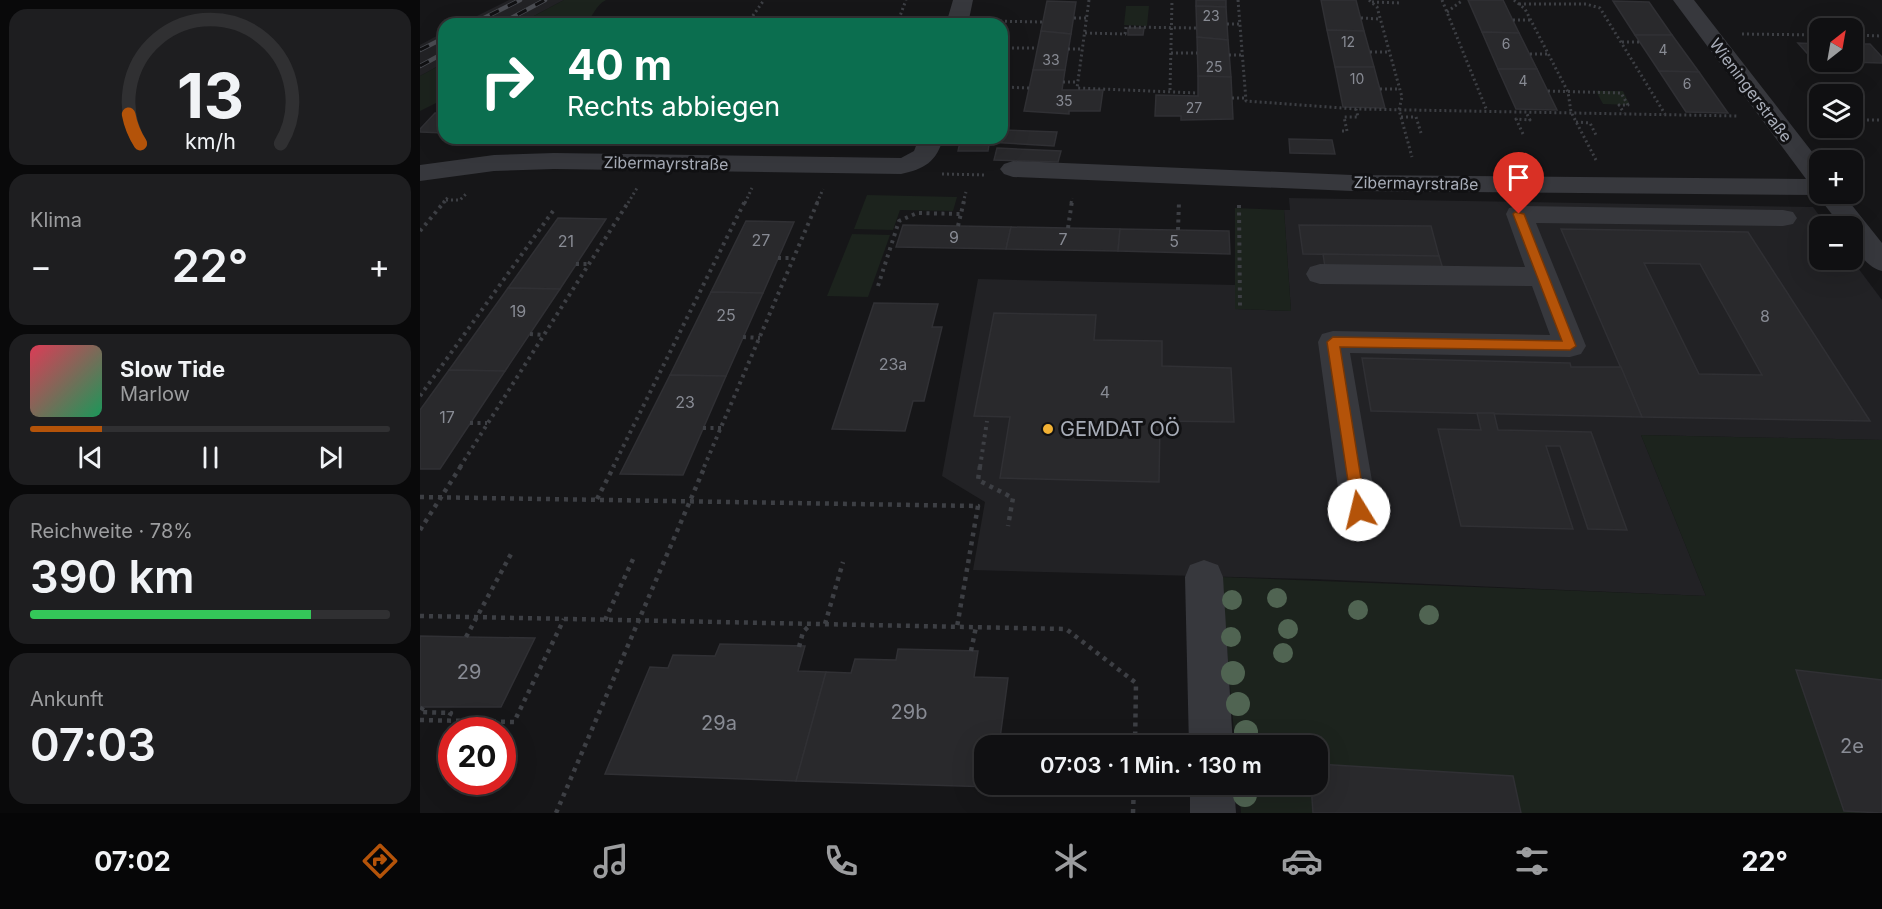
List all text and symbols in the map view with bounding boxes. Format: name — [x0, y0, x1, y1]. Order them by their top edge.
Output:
house number: 23 — [1202, 7, 1220, 24]
north arrow — [1809, 18, 1863, 72]
map controls — [1809, 18, 1863, 270]
house number: 12 — [1341, 33, 1355, 50]
street label: Wieningerstraße — [1705, 34, 1797, 146]
house number: 6 — [1502, 35, 1510, 52]
text: 40 m — [567, 39, 672, 90]
house number: 4 — [1658, 41, 1668, 58]
icon: right — [468, 42, 546, 120]
house number: 33 — [1042, 51, 1060, 68]
text: 13 — [176, 58, 244, 133]
house number: 25 — [1205, 58, 1223, 75]
house number: 10 — [1350, 70, 1364, 87]
house number: 4 — [1518, 72, 1528, 89]
house number: 6 — [1683, 75, 1691, 92]
button: layers — [1809, 84, 1863, 138]
text: Rechts abbiegen — [567, 90, 780, 123]
house number: 35 — [1055, 92, 1073, 109]
house number: 27 — [1186, 99, 1202, 116]
text: km/h — [185, 128, 235, 154]
button: + — [1809, 150, 1863, 204]
street label: Zibermayrstraße — [603, 152, 729, 174]
pin — [1493, 152, 1544, 214]
icon: arrive — [1502, 161, 1535, 194]
street label: Zibermayrstraße — [1353, 172, 1479, 194]
text: Klima — [30, 208, 82, 232]
button: − — [1809, 216, 1863, 270]
house number: 9 — [949, 227, 959, 247]
house number: 7 — [1058, 229, 1068, 249]
house number: 27 — [752, 230, 770, 250]
house number: 21 — [558, 231, 574, 251]
house number: 5 — [1169, 231, 1179, 251]
text: 22° — [172, 238, 248, 293]
text: − — [30, 246, 52, 286]
text: + — [368, 246, 390, 286]
house number: 19 — [510, 301, 526, 321]
house number: 25 — [716, 305, 736, 325]
house number: 8 — [1760, 306, 1770, 326]
house number: 23a — [879, 354, 907, 374]
text: Slow Tide — [120, 356, 225, 382]
text: Marlow — [120, 382, 190, 406]
house number: 4 — [1100, 382, 1110, 402]
house number: 23 — [675, 392, 695, 412]
house number: 17 — [439, 407, 455, 427]
place label: GEMDAT OÖ — [1060, 417, 1180, 441]
marker: GEMDAT OÖ — [1041, 422, 1055, 436]
icon: previous — [74, 441, 107, 474]
icon: pause — [194, 441, 227, 474]
icon: next — [314, 441, 347, 474]
position arrow — [1327, 478, 1391, 542]
text: Reichweite · 78% — [30, 519, 193, 543]
text: 390 km — [30, 549, 195, 604]
house number: 29 — [457, 660, 481, 684]
text: Ankunft — [30, 687, 104, 711]
house number: 29b — [891, 700, 927, 724]
house number: 29a — [701, 711, 737, 735]
text: 07:03 — [30, 717, 156, 772]
speed limit sign: 20 — [438, 717, 516, 795]
house number: 2e — [1840, 734, 1864, 758]
text: 07:03 · 1 Min. · 130 m — [1040, 752, 1262, 778]
icon: directions — [359, 840, 401, 882]
icon: music — [590, 840, 632, 882]
icon: phone — [820, 840, 862, 882]
icon: climate — [1050, 840, 1092, 882]
icon: car — [1281, 840, 1323, 882]
icon: filters — [1511, 840, 1553, 882]
text: 07:02 — [94, 845, 171, 878]
text: 22° — [1741, 845, 1788, 878]

